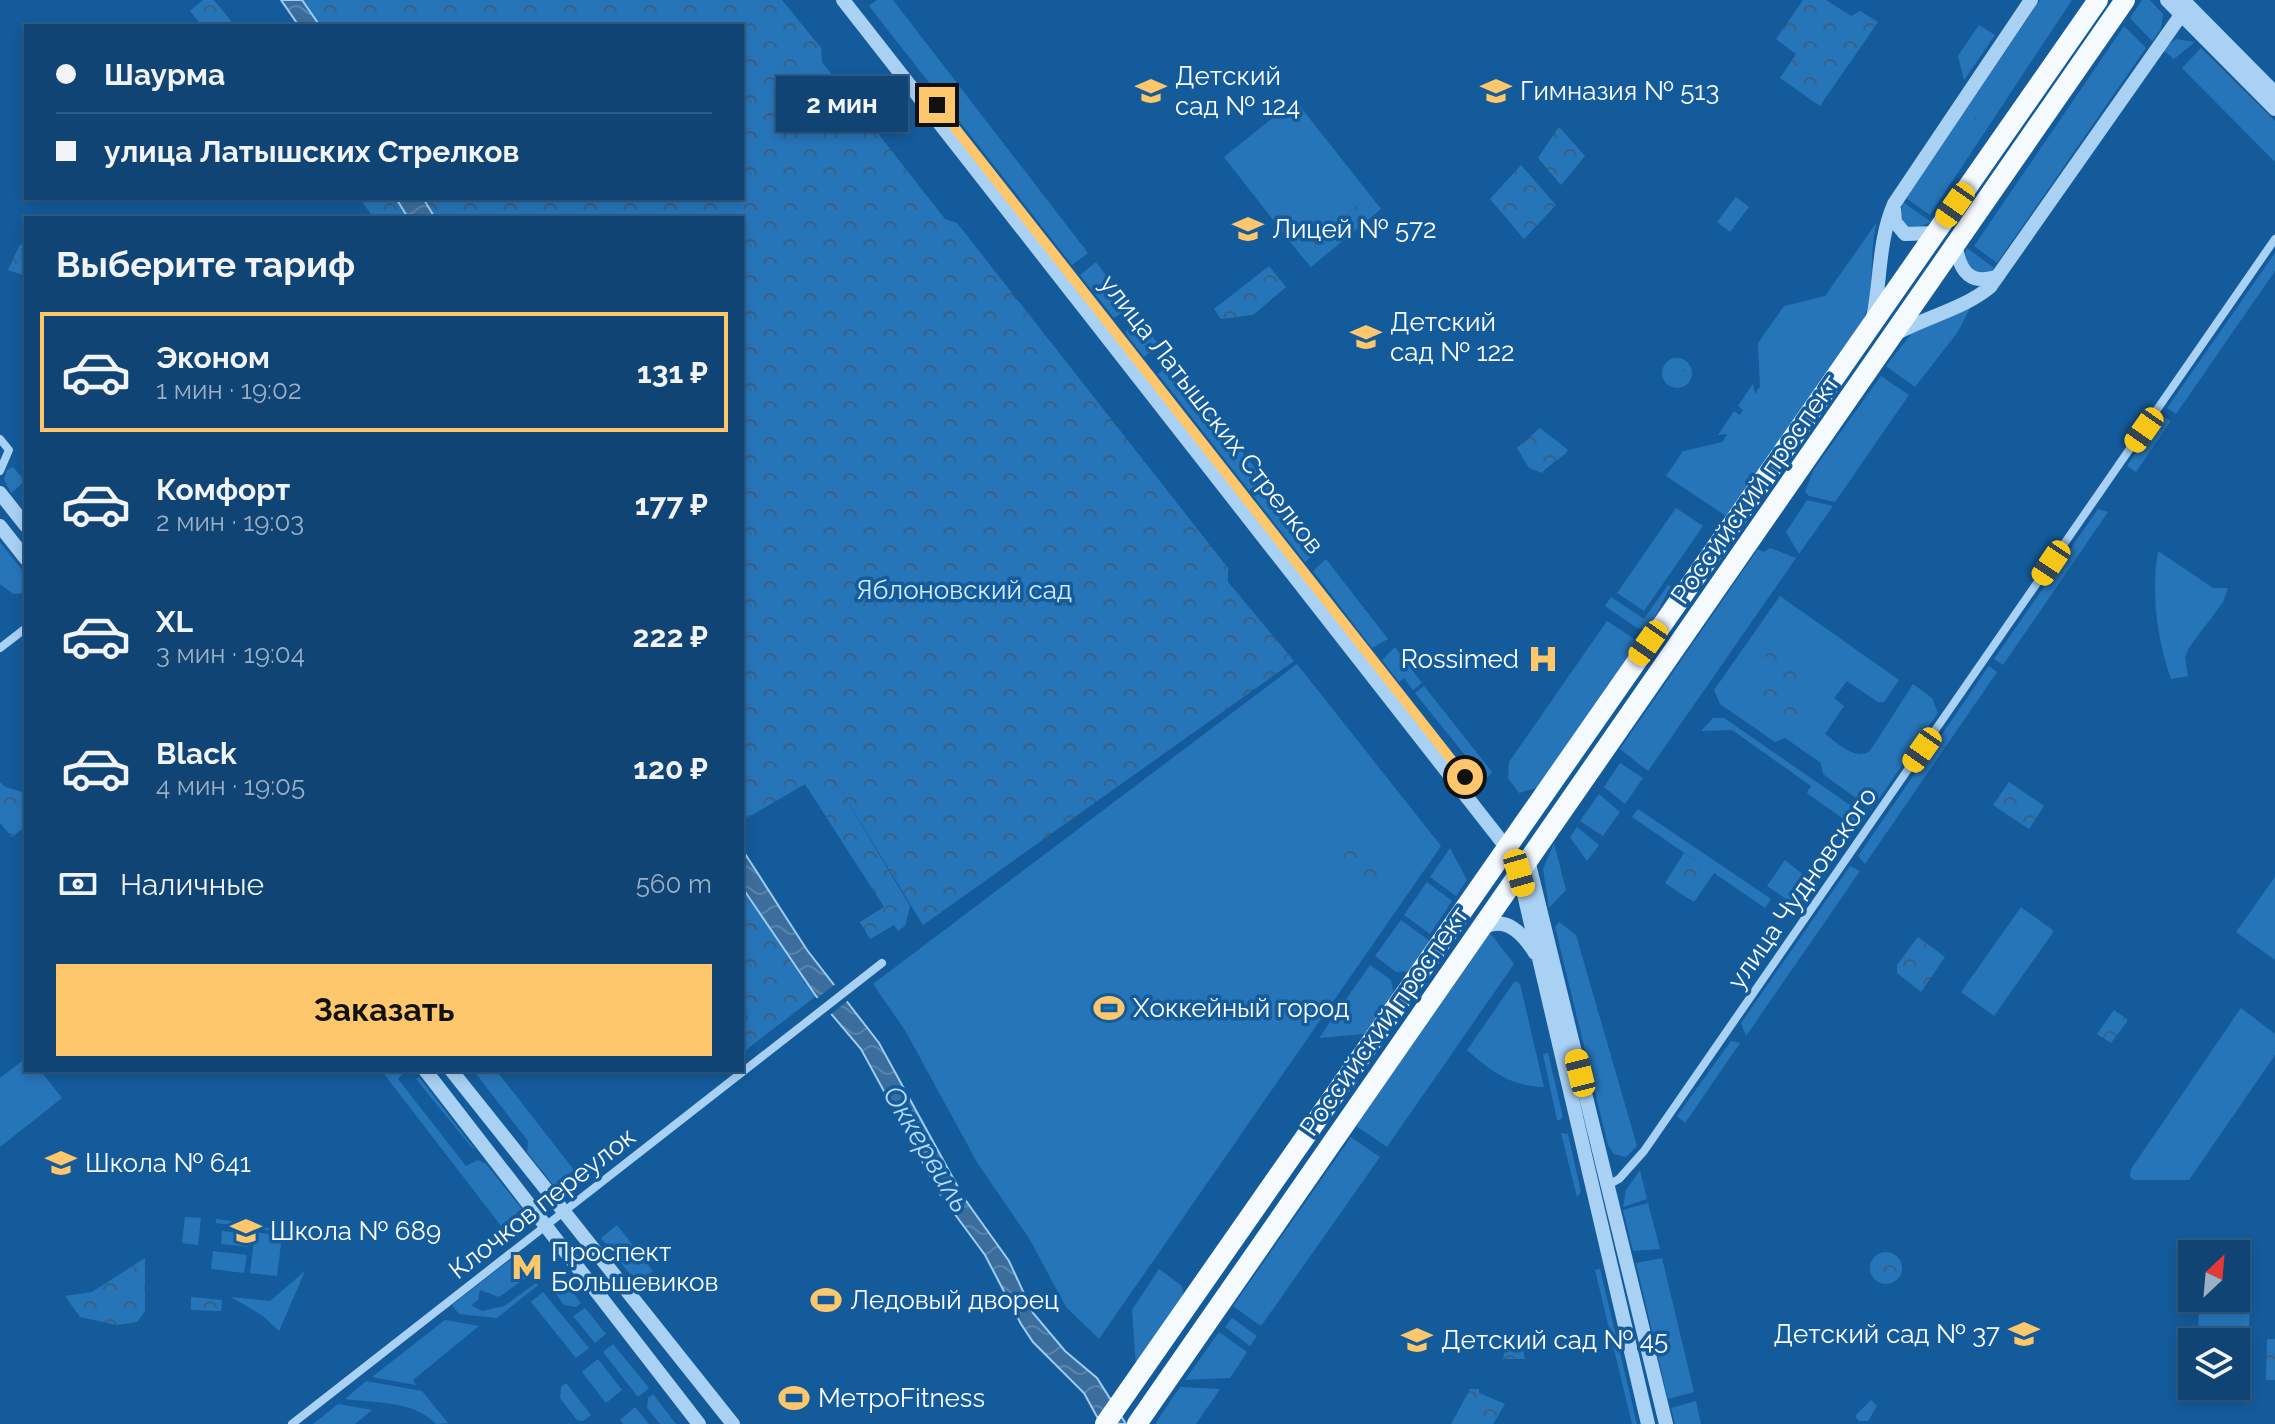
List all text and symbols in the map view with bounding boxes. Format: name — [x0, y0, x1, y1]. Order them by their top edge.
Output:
text: Шаурма — [104, 57, 225, 92]
place label: Детский сад № 124 — [1175, 61, 1300, 121]
school or university icon: Детский сад № 124 — [1134, 74, 1168, 108]
school or university icon: Гимназия № 513 — [1479, 74, 1513, 108]
place label: Гимназия № 513 — [1520, 76, 1719, 106]
callout: 2 мин — [777, 77, 909, 133]
route end — [919, 87, 955, 123]
text: 2 мин — [806, 89, 878, 119]
text: улица Латышских Стрелков — [104, 134, 520, 169]
car — [1931, 178, 1979, 232]
school or university icon: Лицей № 572 — [1231, 212, 1265, 246]
place label: Лицей № 572 — [1272, 214, 1437, 244]
text: Выберите тариф — [56, 243, 355, 285]
street label: улица Латышских Стрелков — [1094, 269, 1330, 559]
place label: Детский сад № 122 — [1390, 307, 1515, 367]
school or university icon: Детский сад № 122 — [1349, 320, 1383, 354]
icon: car — [60, 336, 132, 408]
text: Эконом — [156, 340, 270, 375]
text: 131 ₽ — [637, 355, 708, 390]
street label: Российский проспект — [1664, 369, 1846, 609]
text: 1 мин · 19:02 — [156, 375, 301, 405]
car — [2120, 403, 2168, 457]
icon: car — [60, 468, 132, 540]
text: Комфорт — [156, 472, 290, 507]
text: 177 ₽ — [635, 487, 708, 522]
text: 2 мин · 19:03 — [156, 507, 304, 537]
car — [2028, 536, 2074, 590]
park label: Яблоновский сад — [856, 575, 1072, 605]
icon: car — [60, 600, 132, 672]
text: XL — [156, 604, 193, 639]
car — [1624, 616, 1672, 670]
text: 222 ₽ — [633, 619, 708, 654]
text: 3 мин · 19:04 — [156, 639, 305, 669]
hospital icon: Rossimed — [1526, 642, 1560, 676]
place label: Rossimed — [1401, 644, 1519, 674]
car — [1898, 723, 1946, 777]
icon: car — [60, 732, 132, 804]
text: Black — [156, 736, 237, 771]
text: 120 ₽ — [633, 751, 708, 786]
route start — [1447, 759, 1483, 795]
text: 4 мин · 19:05 — [156, 771, 305, 801]
street label: улица Чудновского — [1721, 781, 1883, 995]
car — [1501, 847, 1537, 899]
icon: cash — [56, 862, 100, 906]
text: Наличные — [120, 867, 264, 902]
text: 560 m — [636, 869, 712, 899]
street label: Российский проспект — [1293, 901, 1475, 1141]
button: Заказать — [56, 964, 712, 1056]
sports icon: Хоккейный город — [1092, 991, 1126, 1025]
place label: Хоккейный город — [1133, 993, 1349, 1023]
car — [1563, 1047, 1597, 1099]
water label: Оккервиль — [876, 1080, 977, 1219]
street label: Клочков переулок — [443, 1121, 641, 1285]
school or university icon: Школа № 641 — [44, 1146, 78, 1180]
place label: Школа № 641 — [85, 1148, 251, 1178]
school or university icon: Школа № 689 — [229, 1214, 263, 1248]
place label: Школа № 689 — [270, 1216, 441, 1246]
place label: Проспект Большевиков — [551, 1237, 718, 1297]
north arrow — [2178, 1240, 2250, 1312]
map controls — [2178, 1240, 2250, 1400]
metro station icon: Проспект Большевиков — [510, 1250, 544, 1284]
sports icon: Ледовый дворец — [809, 1283, 843, 1317]
place label: Ледовый дворец — [850, 1285, 1059, 1315]
school or university icon: Детский сад № 37 — [2007, 1317, 2041, 1351]
place label: Детский сад № 37 — [1773, 1319, 2000, 1349]
school or university icon: Детский сад № 45 — [1400, 1323, 1434, 1357]
place label: Детский сад № 45 — [1441, 1325, 1668, 1355]
button: layers — [2178, 1328, 2250, 1400]
sports icon: МетроFitness — [777, 1381, 811, 1415]
place label: МетроFitness — [818, 1383, 985, 1413]

